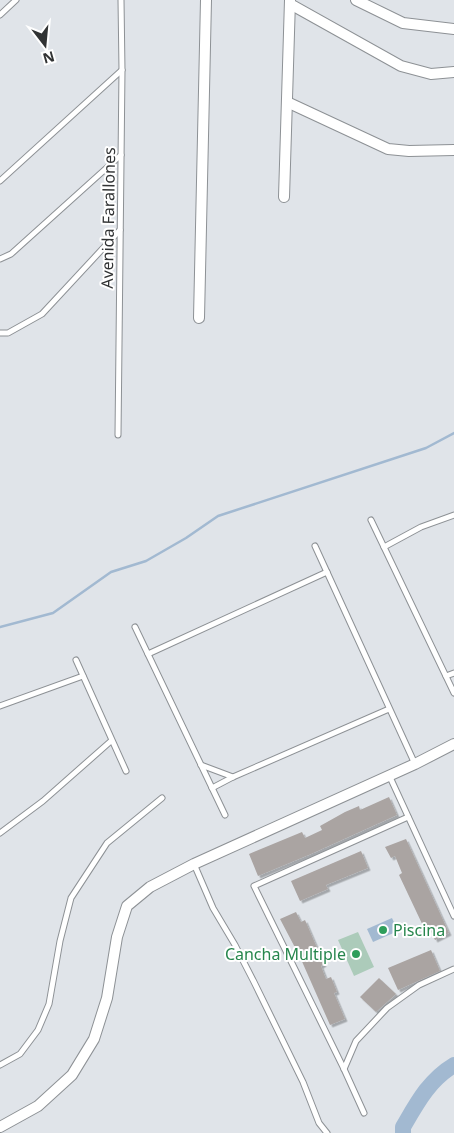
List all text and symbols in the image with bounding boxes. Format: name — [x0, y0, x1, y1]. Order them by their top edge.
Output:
north arrow — [20, 20, 70, 70]
text: N — [41, 47, 57, 69]
street label: Avenida Farallones — [96, 147, 120, 289]
place label: Piscina — [393, 919, 445, 941]
marker: Piscina — [377, 924, 389, 936]
place label: Cancha Multiple — [225, 943, 346, 965]
marker: Cancha Multiple — [350, 948, 362, 960]

